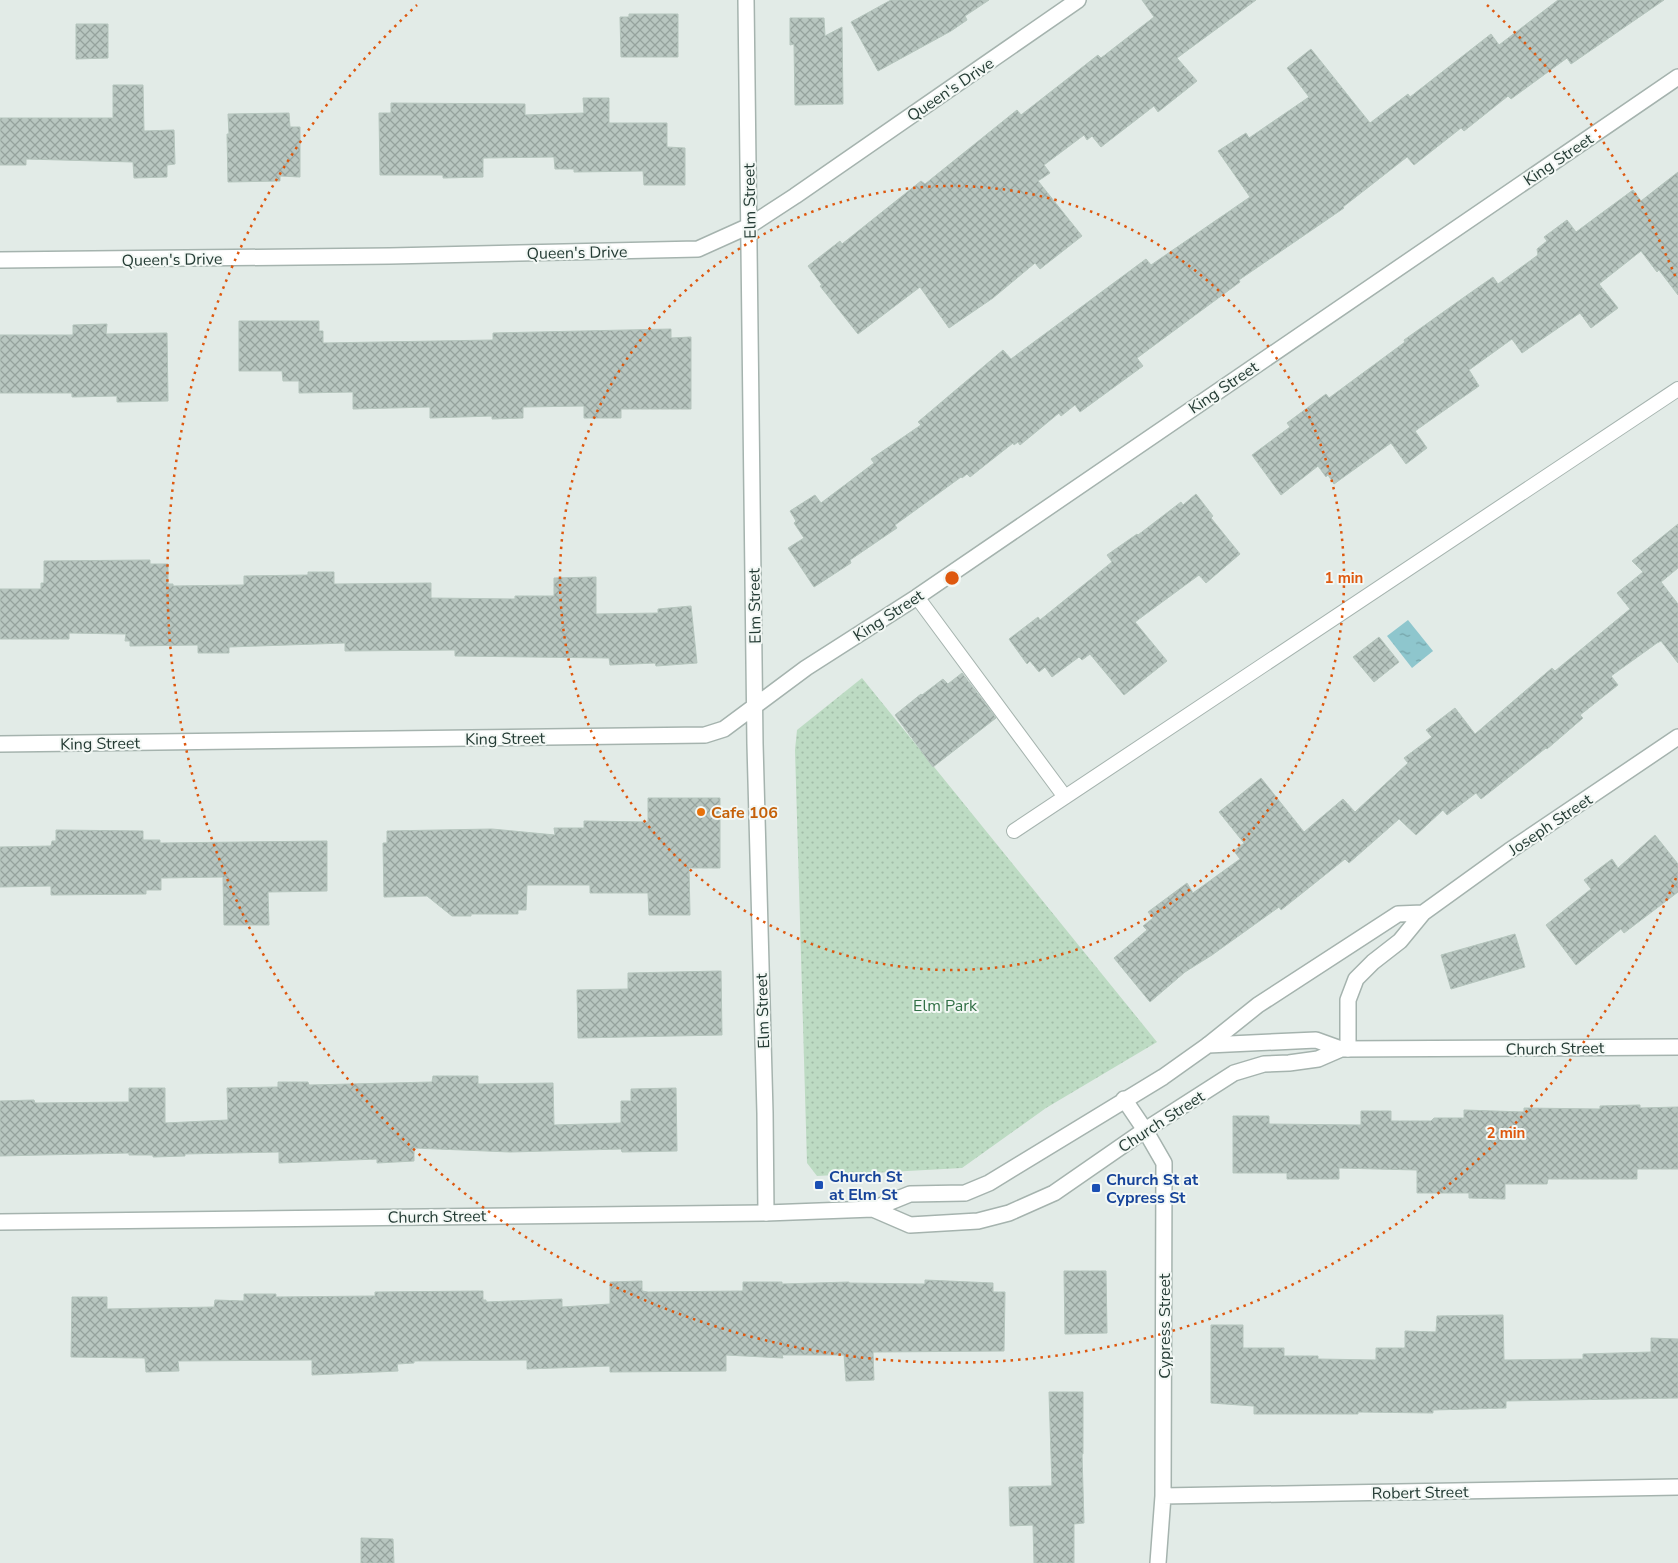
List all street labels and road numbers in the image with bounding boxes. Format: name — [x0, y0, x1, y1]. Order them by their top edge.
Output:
street label: Queen's Drive — [903, 53, 998, 127]
street label: King Street — [1519, 128, 1598, 191]
street label: Elm Street — [738, 163, 762, 239]
street label: Queen's Drive — [527, 241, 628, 265]
street label: Queen's Drive — [122, 248, 223, 272]
street label: King Street — [1184, 356, 1263, 419]
street label: Elm Street — [743, 568, 767, 644]
street label: King Street — [849, 585, 928, 647]
street label: King Street — [465, 727, 546, 751]
street label: King Street — [60, 732, 141, 756]
street label: Joseph Street — [1504, 789, 1597, 861]
street label: Elm Street — [751, 972, 775, 1049]
street label: Church Street — [1505, 1037, 1605, 1061]
street label: Church Street — [1114, 1086, 1209, 1158]
street label: Church Street — [387, 1205, 487, 1229]
street label: Cypress Street — [1154, 1273, 1176, 1379]
street label: Robert Street — [1371, 1481, 1469, 1505]

